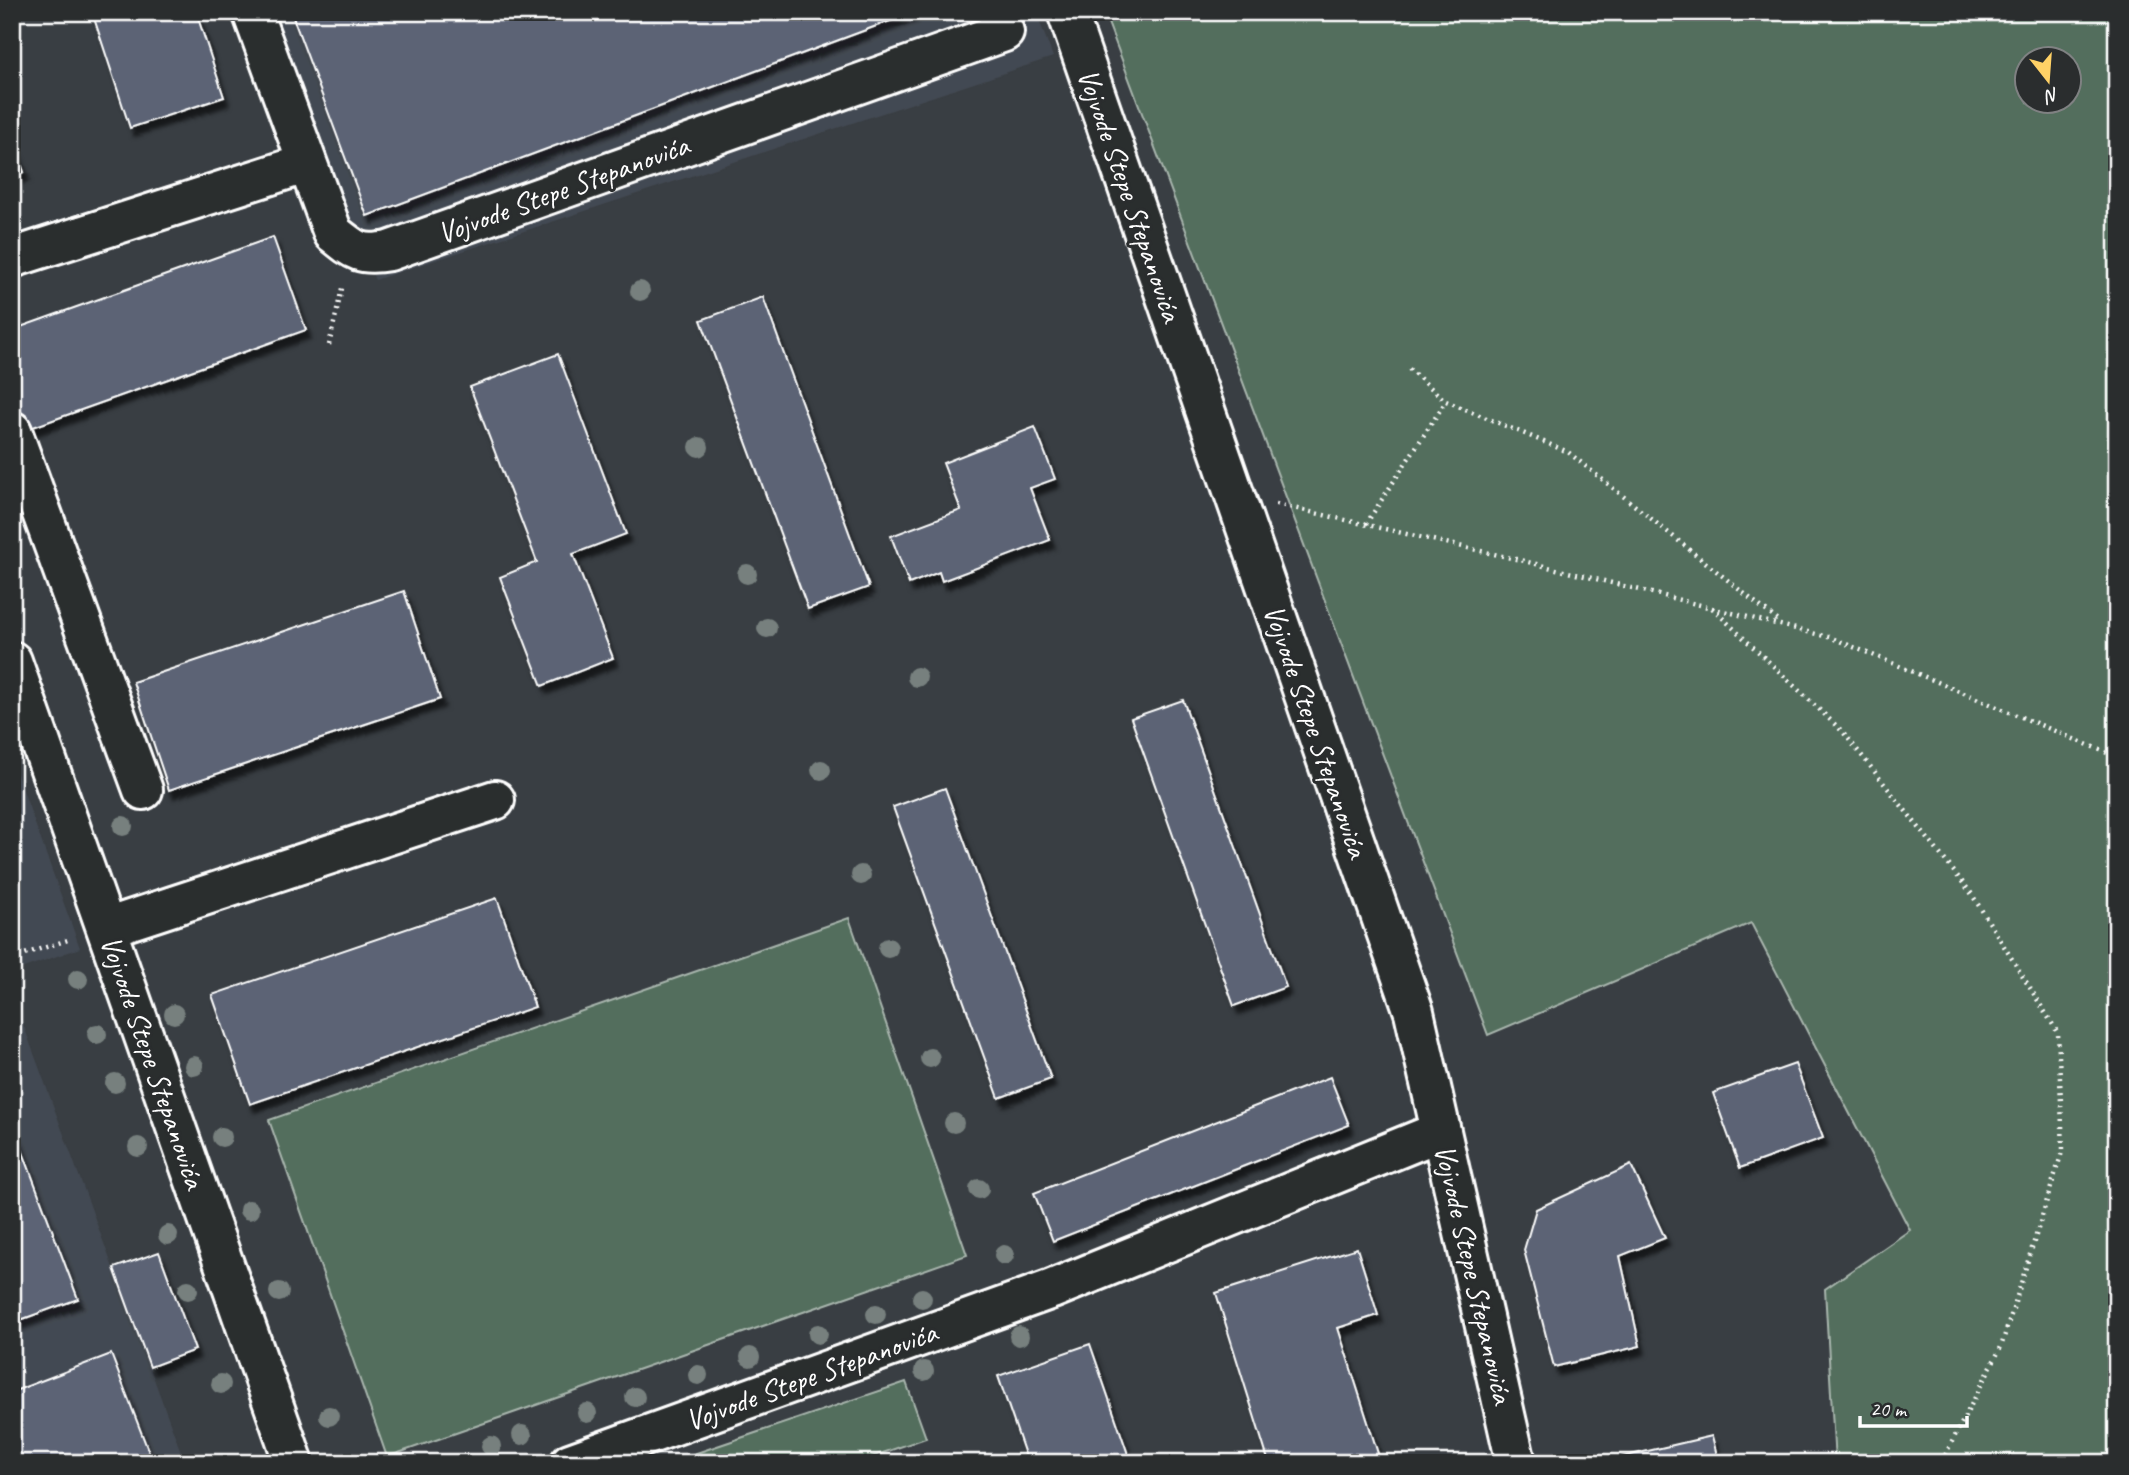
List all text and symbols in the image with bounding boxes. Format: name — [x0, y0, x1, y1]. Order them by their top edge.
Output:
north arrow — [2014, 46, 2084, 116]
street label: Vojvode Stepe Stepanovića — [1069, 64, 1192, 328]
text: N — [2040, 82, 2062, 109]
street label: Vojvode Stepe Stepanovića — [432, 125, 696, 252]
street label: Vojvode Stepe Stepanovića — [1255, 600, 1378, 864]
street label: Vojvode Stepe Stepanovića — [92, 931, 215, 1195]
street label: Vojvode Stepe Stepanovića — [1426, 1141, 1523, 1409]
street label: Vojvode Stepe Stepanovića — [680, 1312, 944, 1439]
scale bar — [1860, 1384, 1966, 1428]
text: 20 m — [1870, 1396, 1908, 1422]

